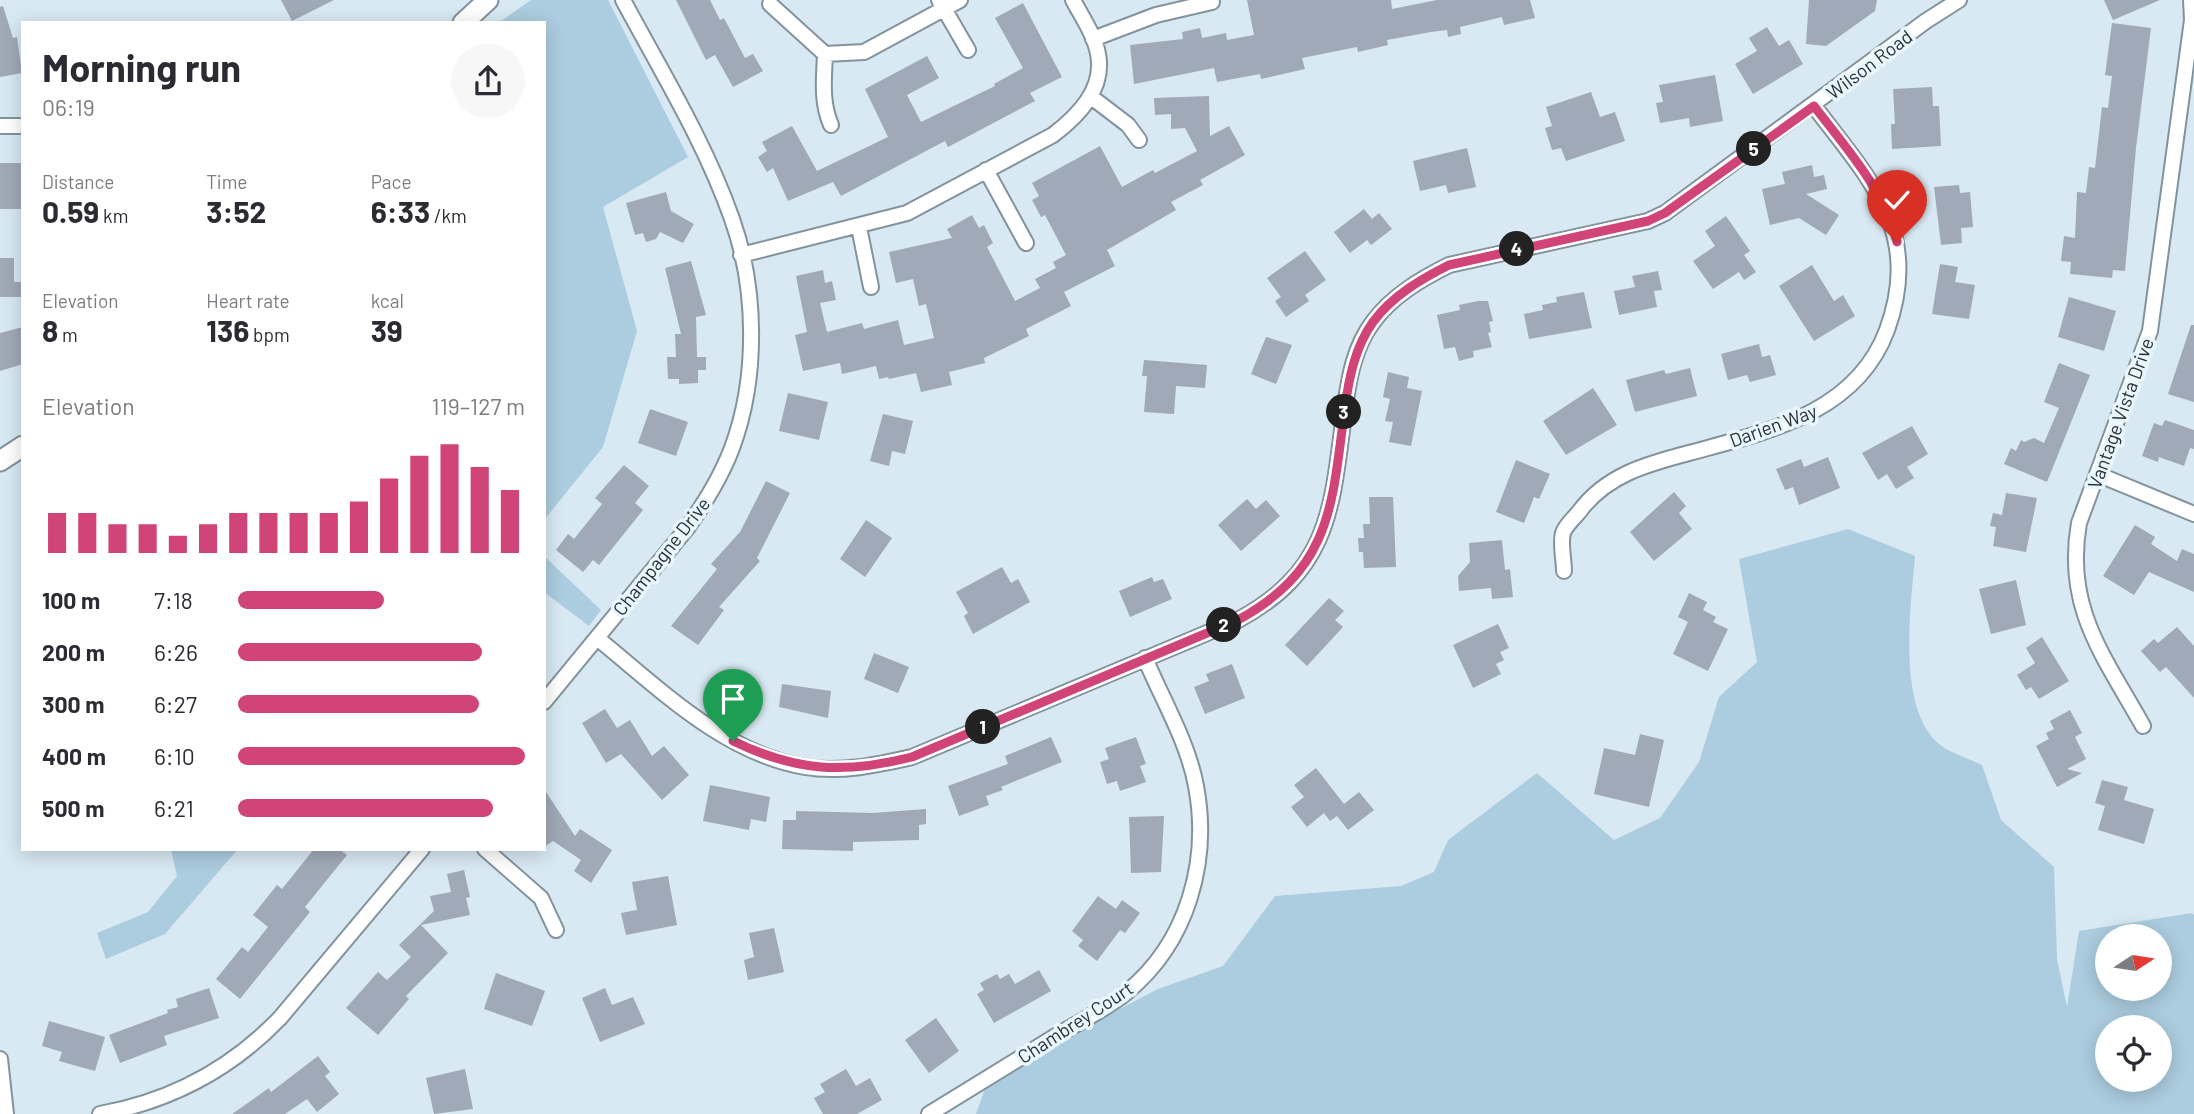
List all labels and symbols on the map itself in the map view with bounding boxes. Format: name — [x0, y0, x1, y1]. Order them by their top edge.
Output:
street label: Wilson Road — [1822, 24, 1916, 104]
pin: 5 — [1736, 132, 1772, 166]
pin — [1867, 170, 1927, 242]
pin: 4 — [1500, 232, 1534, 266]
street label: Vantage Vista Drive — [2082, 334, 2158, 492]
pin: 3 — [1326, 394, 1362, 430]
street label: Darien Way — [1726, 398, 1820, 451]
street label: Champagne Drive — [608, 492, 714, 620]
pin: 2 — [1206, 608, 1242, 642]
pin — [703, 669, 763, 741]
pin: 1 — [965, 710, 1000, 744]
north arrow — [2095, 924, 2172, 1001]
street label: Chambrey Court — [1013, 976, 1137, 1068]

